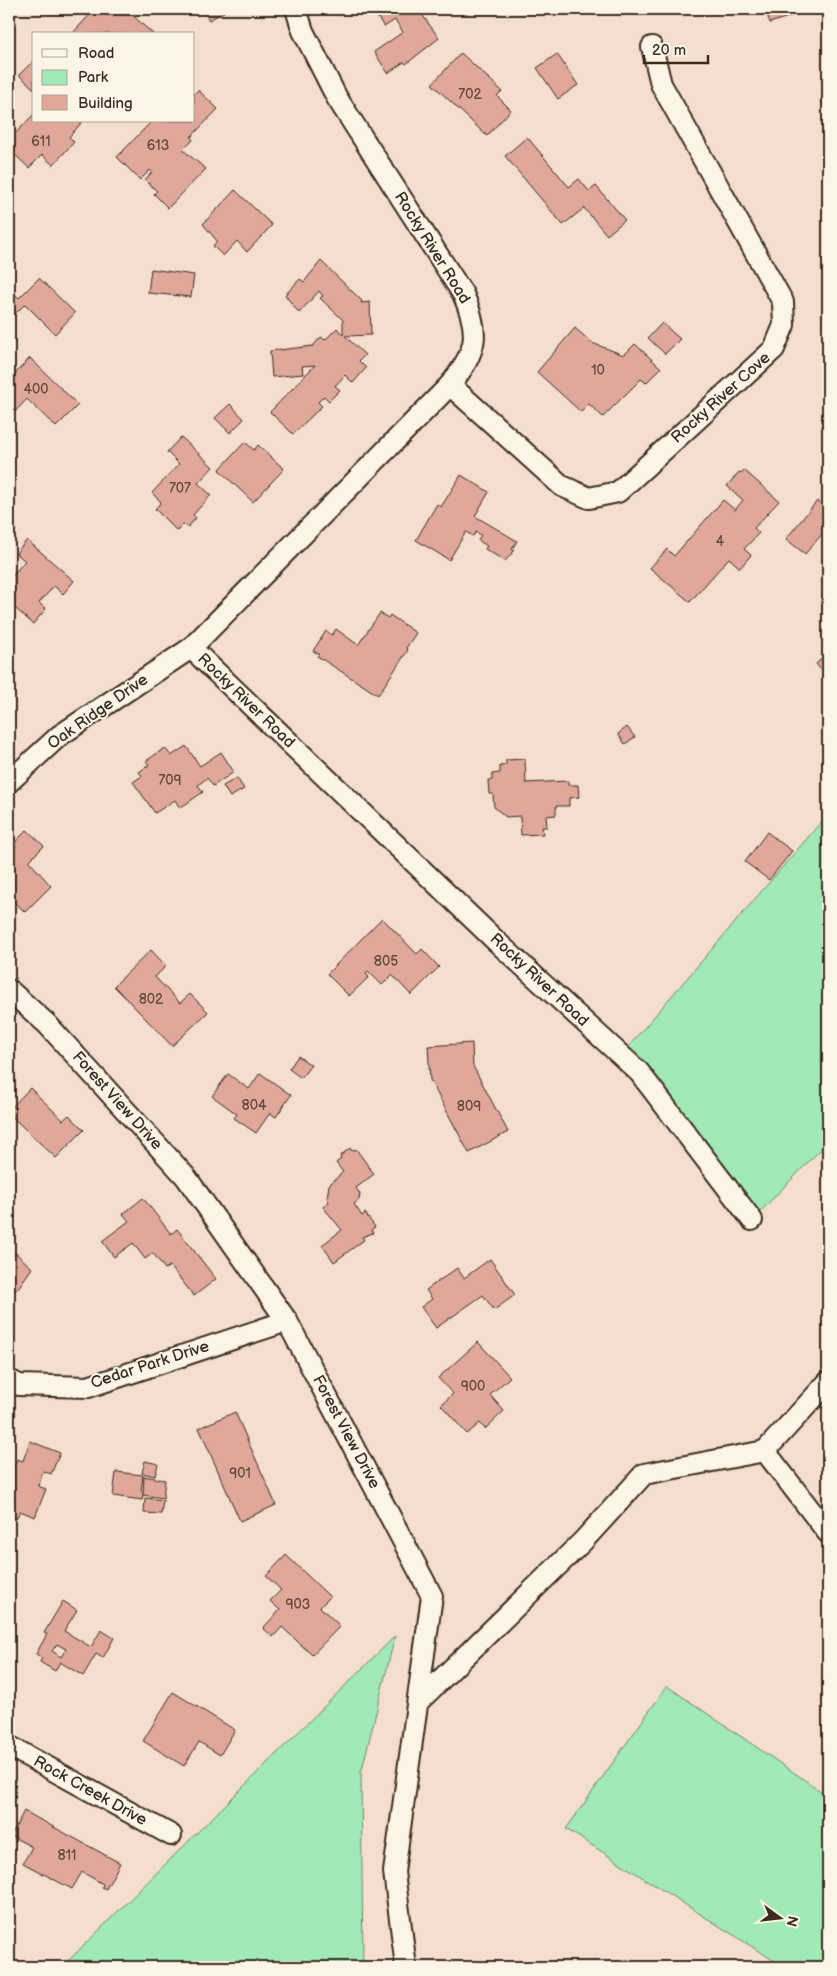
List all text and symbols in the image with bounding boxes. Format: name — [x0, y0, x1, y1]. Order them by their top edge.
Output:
legend — [32, 32, 195, 122]
scale bar — [644, 32, 708, 64]
text: 20 m — [652, 41, 686, 60]
text: Road — [78, 44, 114, 63]
text: Park — [78, 68, 109, 87]
house number: 702 — [458, 86, 482, 103]
text: Building — [78, 94, 133, 113]
house number: 611 — [31, 133, 51, 150]
house number: 613 — [147, 137, 169, 154]
street label: Rocky River Road — [390, 189, 474, 307]
street label: Rocky River Cove — [668, 348, 775, 447]
house number: 10 — [591, 362, 605, 379]
house number: 400 — [23, 381, 49, 398]
house number: 707 — [169, 480, 191, 497]
house number: 4 — [716, 533, 725, 550]
street label: Rocky River Road — [193, 650, 299, 752]
street label: Oak Ridge Drive — [44, 670, 152, 754]
house number: 709 — [158, 772, 182, 789]
street label: Rocky River Road — [486, 929, 592, 1031]
house number: 805 — [374, 953, 398, 970]
house number: 802 — [139, 991, 164, 1008]
street label: Forest View Drive — [68, 1048, 166, 1154]
house number: 804 — [242, 1097, 267, 1114]
house number: 809 — [457, 1098, 481, 1115]
street label: Cedar Park Drive — [88, 1337, 212, 1393]
street label: Forest View Drive — [308, 1372, 384, 1492]
house number: 900 — [461, 1378, 485, 1395]
house number: 901 — [229, 1465, 251, 1482]
house number: 903 — [286, 1596, 310, 1613]
street label: Rock Creek Drive — [30, 1752, 150, 1830]
house number: 811 — [58, 1847, 77, 1864]
north arrow — [754, 1894, 804, 1944]
text: N — [783, 1914, 802, 1929]

